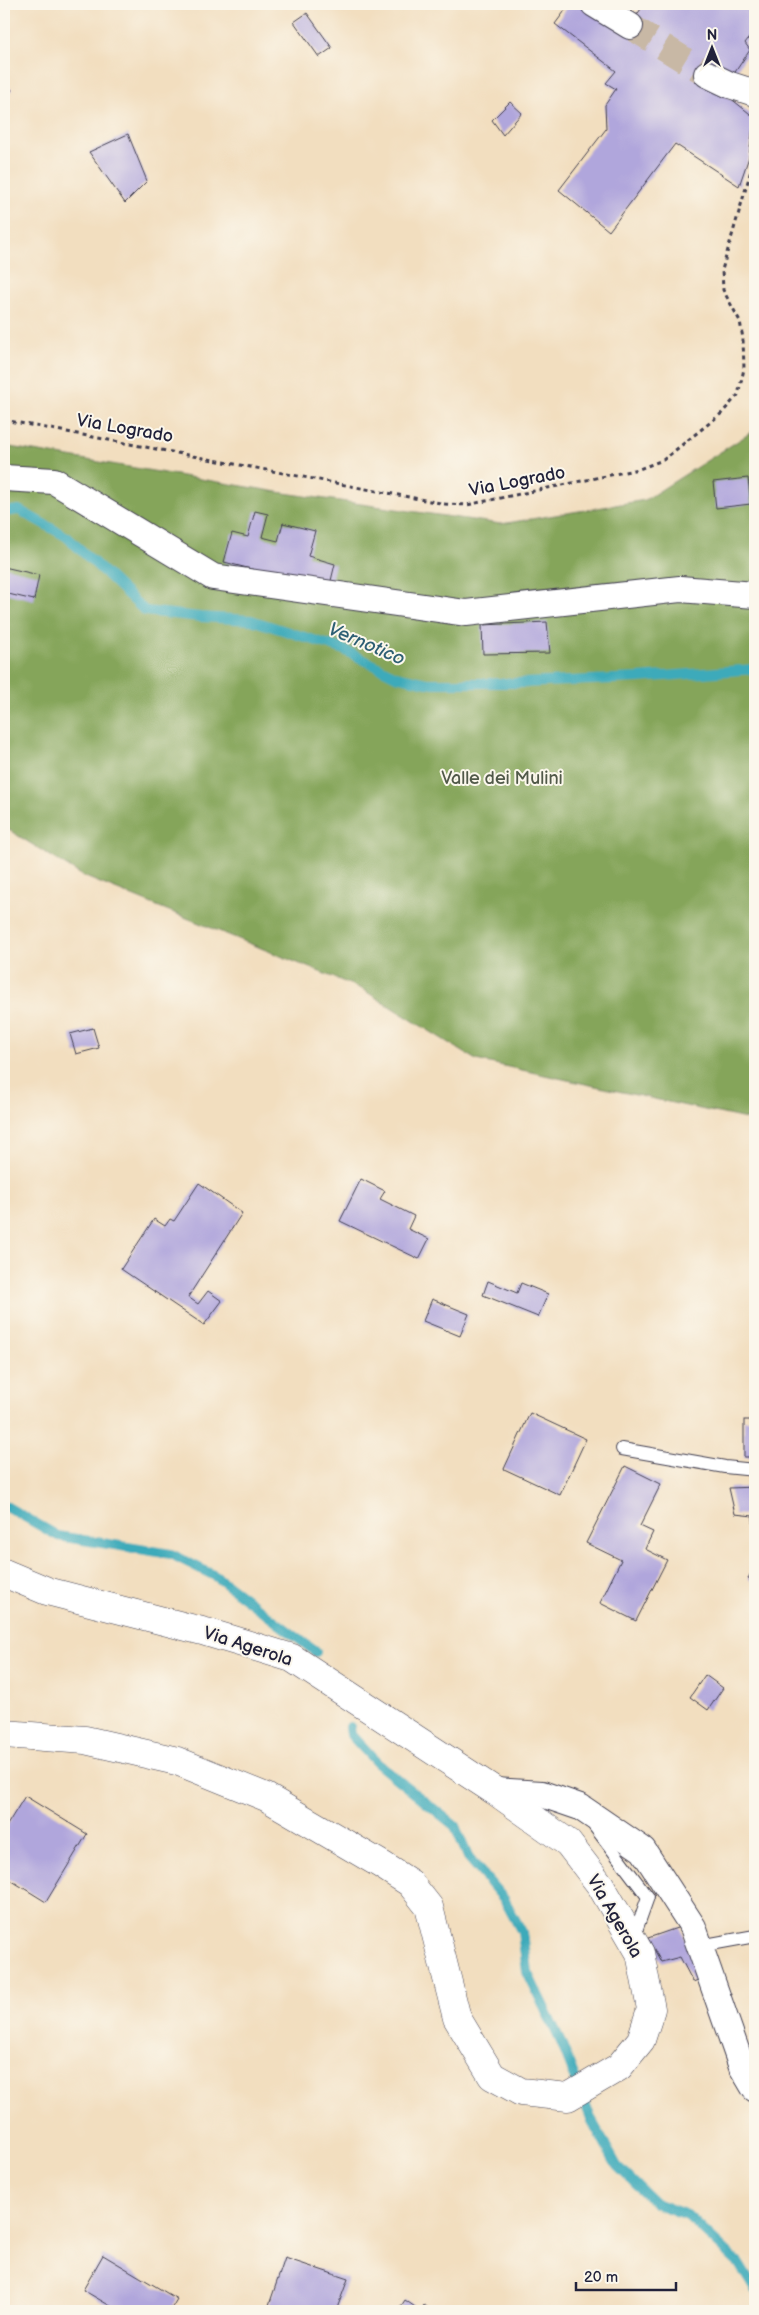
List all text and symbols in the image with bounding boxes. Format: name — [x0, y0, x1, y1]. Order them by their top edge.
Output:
north arrow — [686, 22, 736, 72]
text: N — [707, 27, 717, 44]
street label: Via Logrado — [75, 410, 175, 447]
street label: Via Logrado — [467, 462, 567, 501]
water label: Vernotico — [325, 618, 408, 671]
park label: Valle dei Mulini — [441, 768, 563, 789]
street label: Via Agerola — [201, 1622, 295, 1671]
street label: Via Agerola — [582, 1871, 647, 1962]
scale bar — [576, 2260, 676, 2292]
text: 20 m — [584, 2268, 618, 2287]

